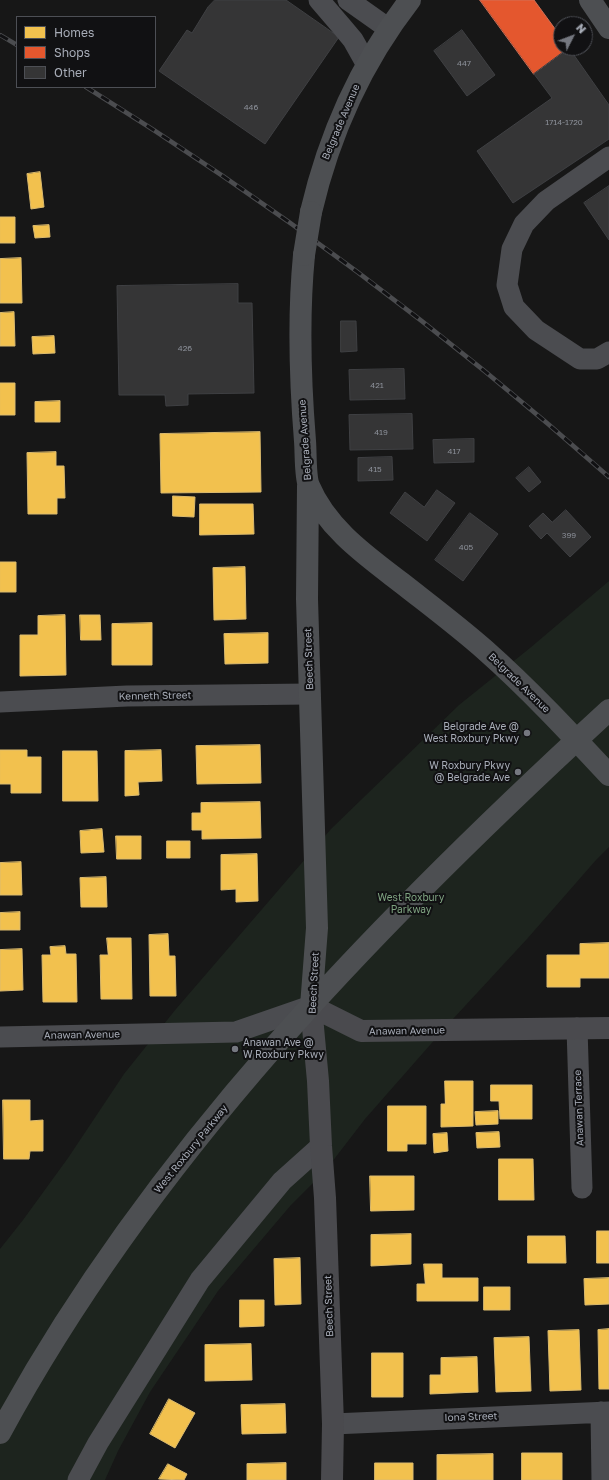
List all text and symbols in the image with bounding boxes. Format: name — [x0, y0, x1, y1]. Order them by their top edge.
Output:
legend — [16, 16, 156, 88]
north arrow — [553, 16, 593, 56]
text: N — [574, 21, 589, 36]
text: Homes — [54, 25, 94, 40]
text: Shops — [54, 45, 90, 60]
house number: 447 — [457, 58, 471, 68]
text: Other — [54, 65, 87, 80]
street label: Belgrade Avenue — [320, 82, 362, 162]
house number: 446 — [244, 102, 258, 112]
house number: 1714-1720 — [545, 117, 583, 127]
house number: 426 — [178, 343, 192, 353]
house number: 421 — [370, 380, 384, 390]
street label: Belgrade Avenue — [296, 399, 314, 481]
house number: 419 — [374, 427, 388, 437]
house number: 417 — [448, 446, 460, 456]
house number: 415 — [368, 464, 382, 474]
house number: 399 — [562, 530, 576, 540]
house number: 405 — [459, 542, 473, 552]
street label: Beech Street — [302, 628, 316, 690]
street label: Belgrade Avenue — [486, 651, 552, 715]
street label: Kenneth Street — [118, 689, 192, 703]
place label: Belgrade Ave @ West Roxbury Pkwy — [424, 721, 519, 744]
marker: Belgrade Ave @ West Roxbury Pkwy — [522, 728, 532, 738]
place label: W Roxbury Pkwy @ Belgrade Ave — [429, 760, 510, 784]
marker: W Roxbury Pkwy @ Belgrade Ave — [513, 767, 523, 777]
park label: West Roxbury Parkway — [378, 892, 444, 916]
street label: Beech Street — [306, 952, 322, 1014]
street label: Anawan Avenue — [369, 1024, 445, 1038]
street label: Anawan Avenue — [44, 1028, 120, 1042]
place label: Anawan Ave @ W Roxbury Pkwy — [243, 1037, 324, 1060]
marker: Anawan Ave @ W Roxbury Pkwy — [230, 1044, 240, 1054]
street label: Anawan Terrace — [572, 1070, 586, 1146]
street label: West Roxbury Parkway — [152, 1102, 230, 1196]
street label: Beech Street — [322, 1275, 336, 1337]
street label: Iona Street — [444, 1410, 498, 1424]

